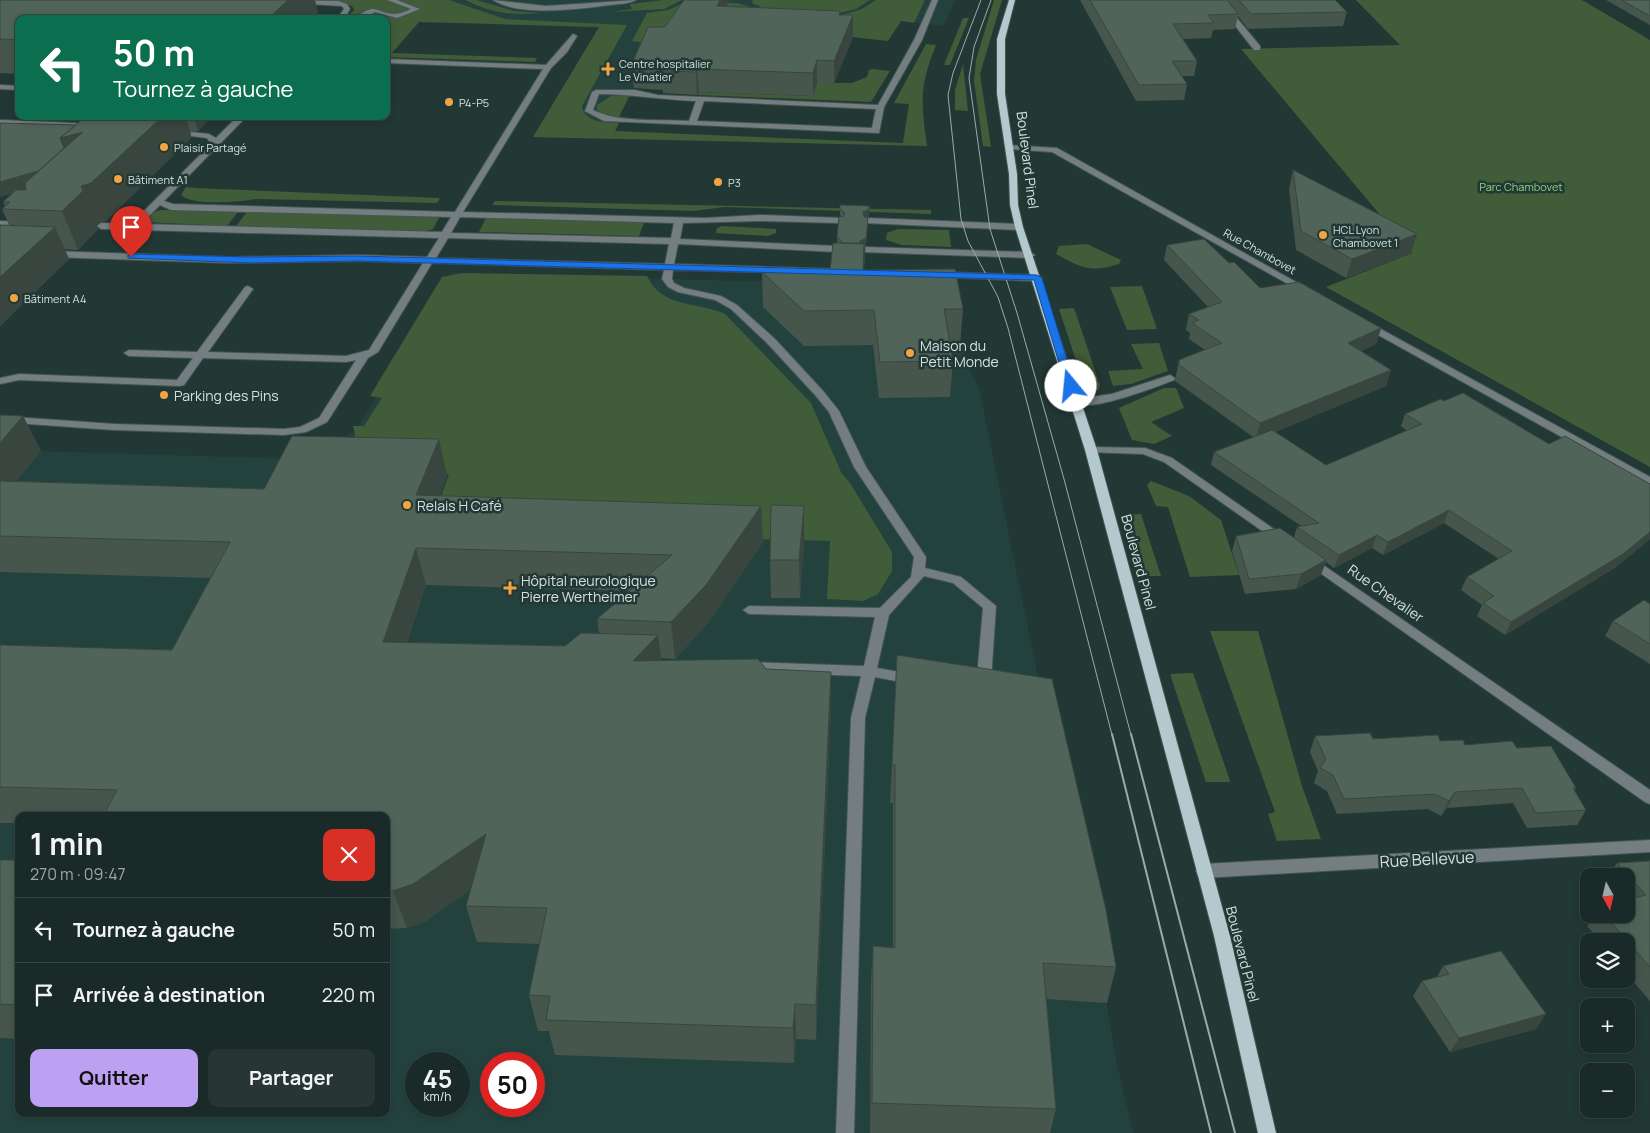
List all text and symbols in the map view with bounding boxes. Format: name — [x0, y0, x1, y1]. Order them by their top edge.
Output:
text: 50 m — [113, 29, 195, 77]
icon: left — [30, 35, 95, 100]
place label: Centre hospitalier Le Vinatier — [619, 56, 710, 84]
marker: Centre hospitalier Le Vinatier — [601, 62, 615, 76]
text: Tournez à gauche — [113, 74, 293, 104]
place label: P4-P5 — [459, 95, 489, 110]
marker: P4-P5 — [443, 96, 455, 108]
street label: Boulevard Pinel — [1013, 110, 1043, 210]
place label: Plaisir Partagé — [174, 140, 247, 155]
marker: Plaisir Partagé — [158, 141, 170, 153]
place label: Bâtiment A1 — [128, 172, 188, 187]
marker: Bâtiment A1 — [112, 173, 124, 185]
place label: P3 — [728, 175, 741, 190]
marker: P3 — [712, 176, 724, 188]
park label: Parc Chambovet — [1479, 179, 1563, 194]
pin — [110, 206, 152, 257]
icon: arrive — [117, 213, 145, 241]
place label: HCL Lyon Chambovet 1 — [1333, 222, 1398, 250]
street label: Rue Chambovet — [1221, 225, 1299, 277]
marker: HCL Lyon Chambovet 1 — [1317, 229, 1329, 241]
place label: Bâtiment A4 — [24, 291, 86, 306]
marker: Bâtiment A4 — [8, 292, 20, 304]
place label: Maison du Petit Monde — [920, 336, 999, 371]
marker: Maison du Petit Monde — [904, 347, 916, 359]
position arrow — [1044, 359, 1096, 411]
place label: Parking des Pins — [174, 386, 279, 405]
marker: Parking des Pins — [158, 389, 170, 401]
place label: Relais H Café — [417, 496, 502, 515]
marker: Relais H Café — [401, 499, 413, 511]
street label: Boulevard Pinel — [1117, 512, 1161, 612]
street label: Rue Chevalier — [1344, 560, 1428, 626]
place label: Hôpital neurologique Pierre Wertheimer — [521, 571, 656, 606]
marker: Hôpital neurologique Pierre Wertheimer — [503, 581, 517, 595]
text: 1 min — [30, 823, 103, 864]
button: close — [323, 829, 375, 881]
street label: Rue Bellevue — [1379, 846, 1475, 872]
text: 270 m · 09:47 — [30, 863, 126, 885]
north arrow — [1580, 868, 1635, 922]
map controls — [1580, 868, 1635, 1118]
street label: Boulevard Pinel — [1222, 904, 1264, 1004]
icon: left — [30, 916, 58, 944]
text: Tournez à gauche — [73, 917, 235, 943]
text: 50 m — [333, 917, 375, 943]
button: layers — [1580, 933, 1635, 988]
icon: arrive — [30, 981, 58, 1009]
text: Arrivée à destination — [73, 982, 265, 1008]
text: 220 m — [322, 982, 375, 1008]
button: + — [1580, 998, 1635, 1053]
button: Quitter — [30, 1049, 198, 1107]
button: Partager — [208, 1049, 375, 1107]
speed limit sign: 50 — [480, 1052, 545, 1117]
text: 45 — [423, 1061, 452, 1096]
button: − — [1580, 1063, 1635, 1118]
text: km/h — [424, 1088, 451, 1105]

